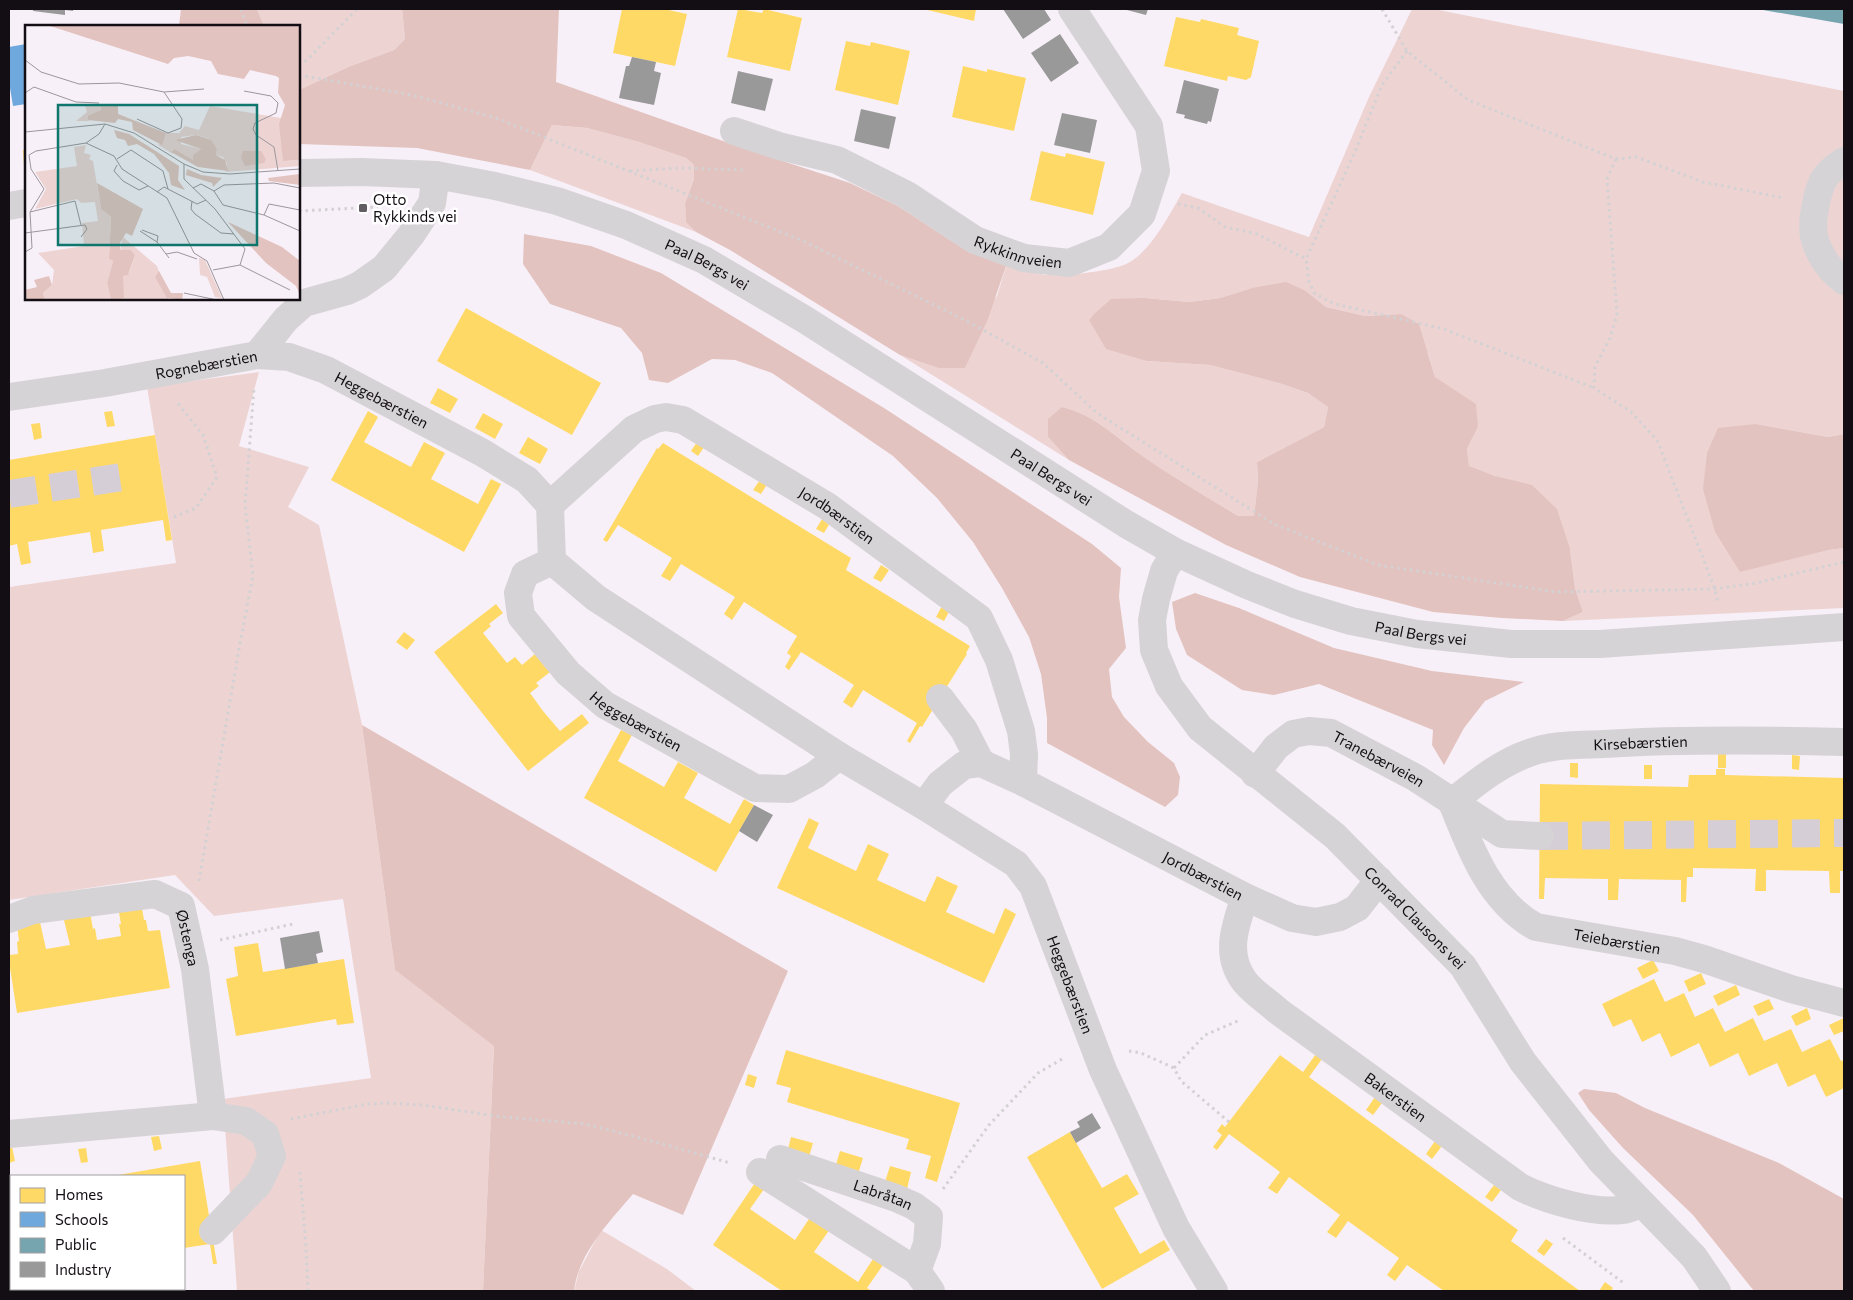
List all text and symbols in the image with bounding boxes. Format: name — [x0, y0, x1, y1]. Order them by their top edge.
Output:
inset map — [25, 25, 300, 300]
place label: Otto Rykkinds vei — [373, 190, 457, 225]
marker: Otto Rykkinds vei — [357, 202, 369, 214]
street label: Rykkinnveien — [972, 231, 1063, 271]
street label: Paal Bergs vei — [662, 235, 752, 294]
street label: Rognebærstien — [154, 346, 259, 383]
street label: Heggebærstien — [332, 367, 432, 432]
street label: Paal Bergs vei — [1008, 444, 1095, 509]
street label: Jordbærstien — [796, 483, 878, 547]
street label: Paal Bergs vei — [1374, 617, 1468, 648]
street label: Heggebærstien — [586, 687, 685, 755]
street label: Tranebærveien — [1330, 727, 1428, 790]
street label: Kirsebærstien — [1593, 732, 1688, 753]
street label: Jordbærstien — [1160, 847, 1246, 904]
street label: Conrad Clausons vei — [1361, 862, 1470, 973]
street label: Østenga — [173, 908, 203, 968]
street label: Teiebærstien — [1572, 925, 1662, 957]
street label: Heggebærstien — [1044, 933, 1097, 1036]
street label: Bakerstien — [1361, 1068, 1430, 1125]
legend — [10, 1175, 185, 1290]
street label: Labråtan — [851, 1175, 916, 1213]
text: Homes — [55, 1185, 103, 1203]
text: Schools — [55, 1210, 109, 1228]
text: Public — [55, 1235, 97, 1253]
text: Industry — [55, 1260, 112, 1278]

